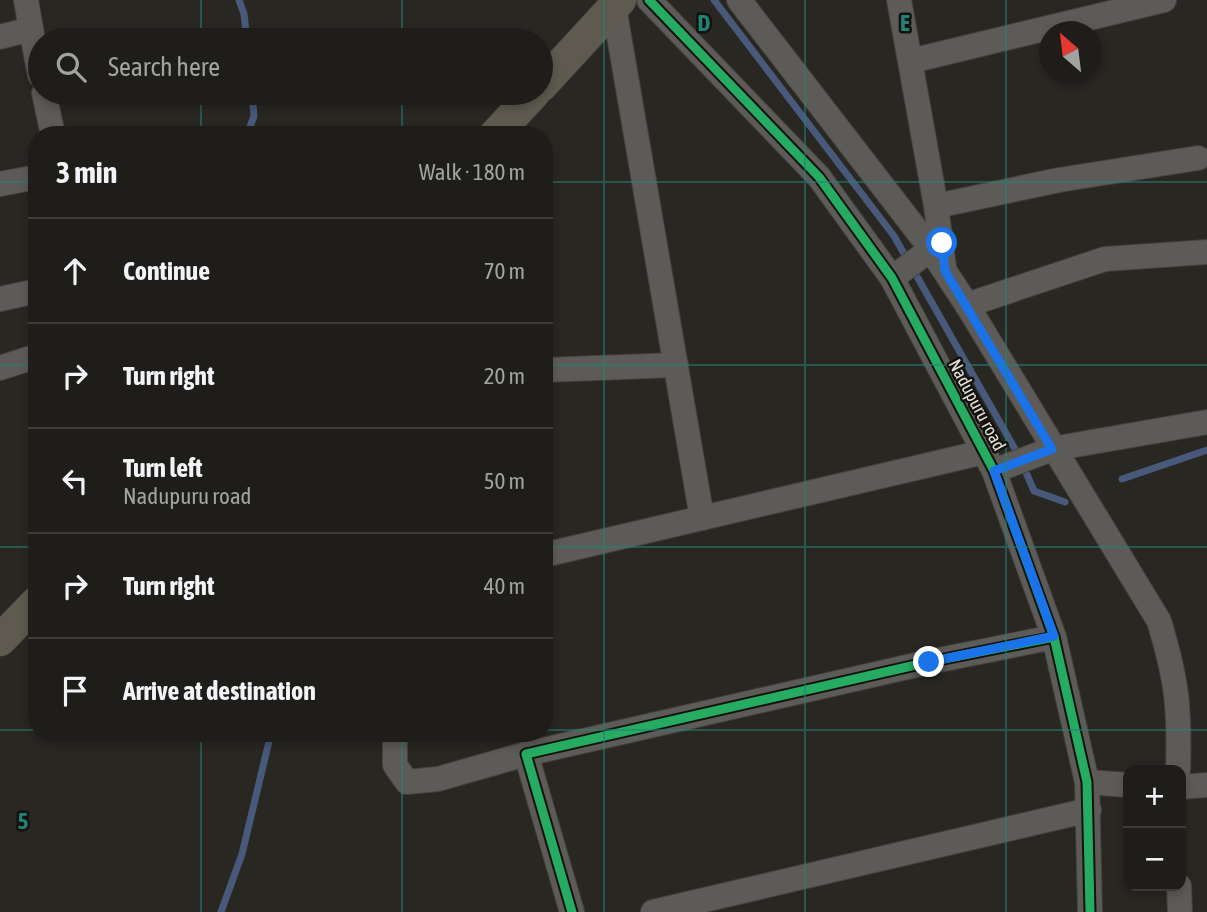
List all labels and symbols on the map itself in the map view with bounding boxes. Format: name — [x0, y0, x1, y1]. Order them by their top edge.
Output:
text: D — [698, 10, 711, 36]
text: E — [900, 10, 910, 36]
north arrow — [1039, 21, 1102, 84]
route start — [926, 227, 957, 258]
street label: Nadupuru road — [945, 355, 1010, 454]
route end — [913, 646, 944, 677]
text: 5 — [18, 808, 29, 834]

